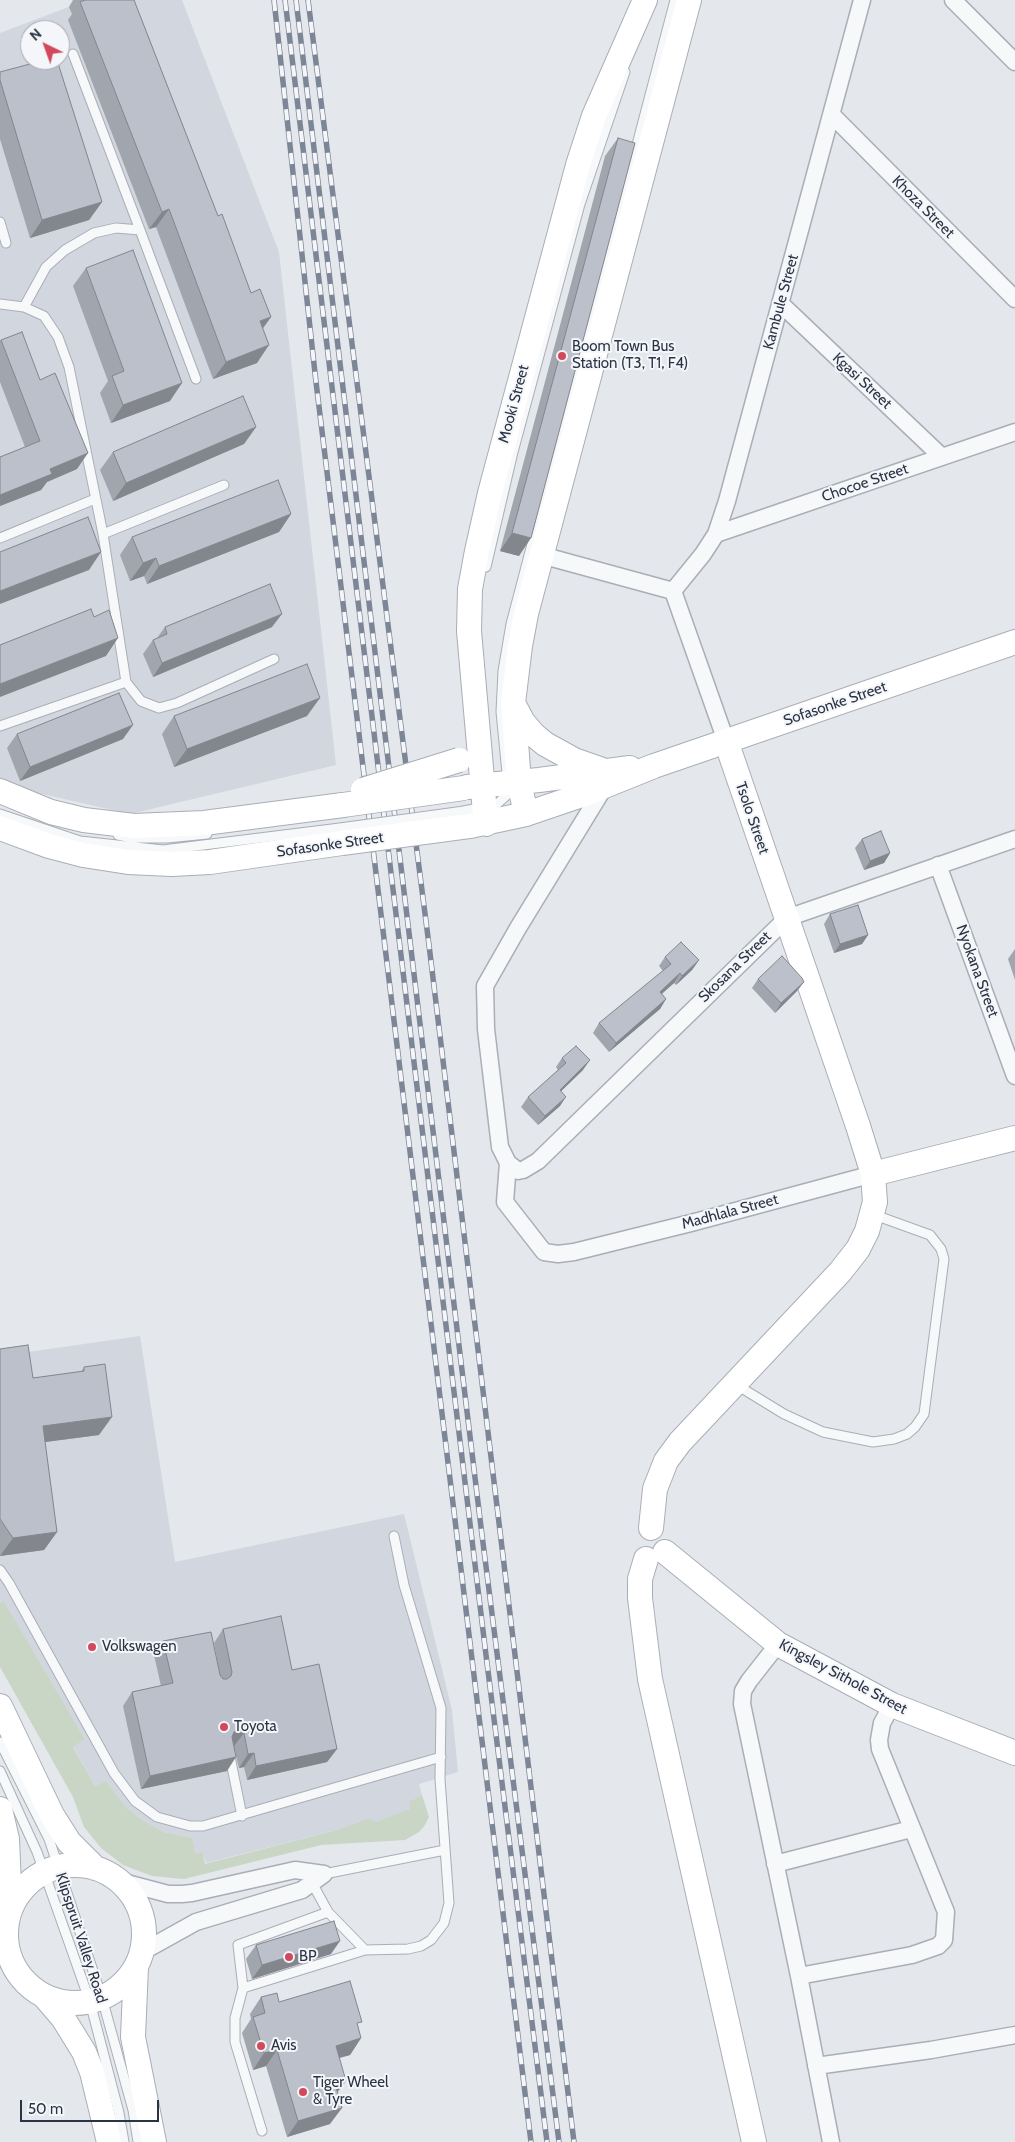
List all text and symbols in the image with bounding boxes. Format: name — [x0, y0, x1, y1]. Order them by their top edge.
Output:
north arrow — [20, 20, 70, 70]
text: N — [26, 25, 45, 45]
street label: Khoza Street — [888, 172, 958, 242]
street label: Kambule Street — [760, 252, 802, 352]
place label: Boom Town Bus Station (T3, T1, F4) — [572, 338, 688, 373]
street label: Kgasi Street — [829, 349, 895, 413]
marker: Boom Town Bus Station (T3, T1, F4) — [556, 350, 568, 362]
street label: Mooki Street — [495, 363, 533, 445]
street label: Chocoe Street — [819, 460, 911, 506]
street label: Sofasonke Street — [781, 678, 889, 730]
street label: Tsolo Street — [731, 780, 773, 856]
street label: Sofasonke Street — [275, 829, 385, 861]
street label: Nyokana Street — [952, 922, 1002, 1020]
street label: Skosana Street — [695, 928, 775, 1006]
street label: Madhlala Street — [680, 1190, 780, 1234]
street label: Kingsley Sithole Street — [776, 1636, 910, 1718]
place label: Volkswagen — [102, 1638, 177, 1656]
marker: Volkswagen — [86, 1641, 98, 1653]
place label: Toyota — [234, 1718, 277, 1736]
marker: Toyota — [218, 1721, 230, 1733]
street label: Klipspruit Valley Road — [51, 1870, 111, 2006]
place label: BP — [299, 1948, 317, 1966]
marker: BP — [283, 1951, 295, 1963]
place label: Avis — [271, 2037, 296, 2055]
marker: Avis — [255, 2040, 267, 2052]
place label: Tiger Wheel & Tyre — [313, 2074, 389, 2109]
marker: Tiger Wheel & Tyre — [297, 2086, 309, 2098]
scale bar — [22, 2090, 161, 2122]
text: 50 m — [28, 2100, 63, 2118]

